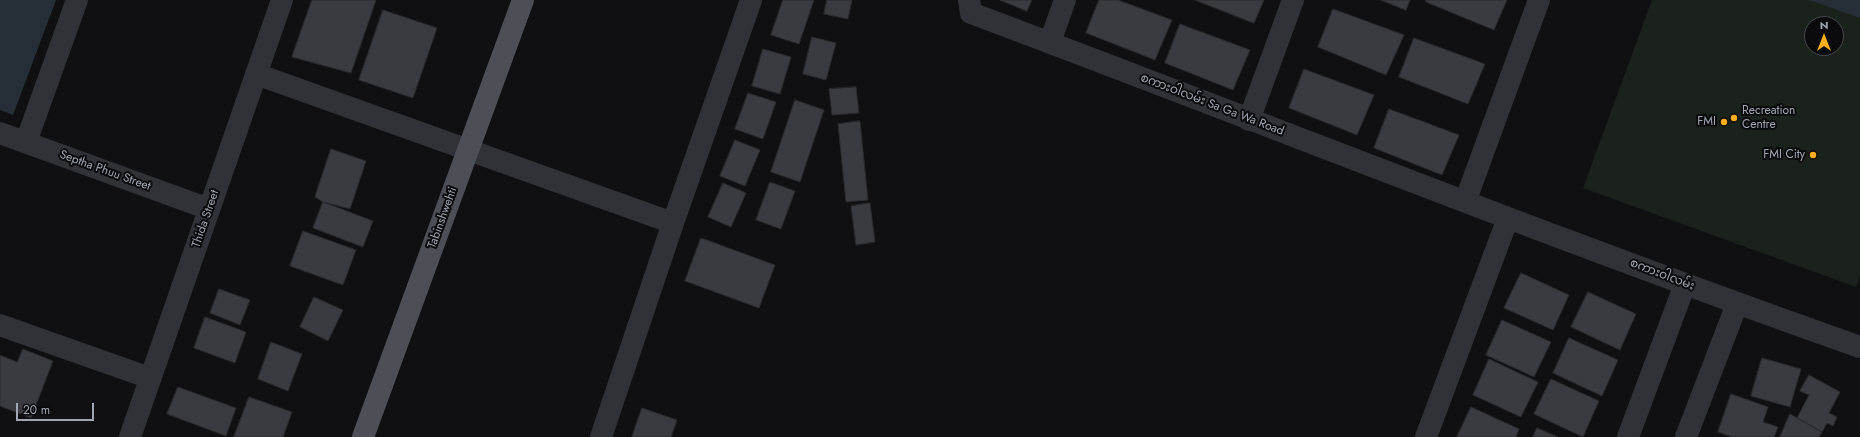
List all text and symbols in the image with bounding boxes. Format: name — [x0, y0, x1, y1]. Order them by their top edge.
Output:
north arrow — [1804, 16, 1844, 56]
text: N — [1820, 17, 1828, 33]
street label: စကားဝါလမ်း Sa Ga Wa Road — [1138, 71, 1286, 139]
place label: Recreation Centre — [1742, 104, 1795, 132]
marker: Recreation Centre — [1729, 113, 1739, 123]
place label: FMI — [1697, 115, 1716, 129]
marker: FMI — [1719, 117, 1729, 127]
street label: Septha Phuu Street — [57, 148, 153, 194]
place label: FMI City — [1763, 148, 1805, 162]
marker: FMI City — [1808, 150, 1818, 160]
street label: Tabinshwehti — [425, 185, 461, 251]
street label: Thida Street — [189, 188, 223, 250]
street label: စကား၀ါလမ်း — [1628, 256, 1696, 294]
scale bar — [18, 395, 96, 421]
text: 20 m — [23, 401, 50, 419]

